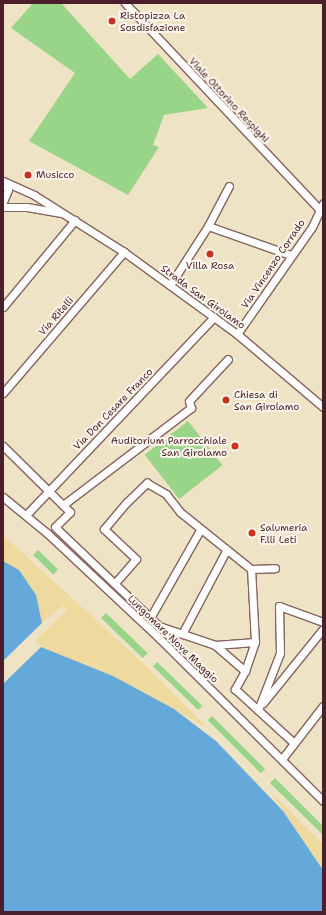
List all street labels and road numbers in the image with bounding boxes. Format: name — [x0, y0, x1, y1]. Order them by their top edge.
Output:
street label: Viale Ottorino Respighi — [186, 55, 272, 145]
street label: Via Vincenzo Corrado — [239, 217, 307, 311]
street label: Strada San Girolamo — [158, 262, 248, 332]
street label: Via Ritelli — [36, 294, 76, 338]
street label: Via Don Cesare Franco — [71, 366, 155, 452]
street label: Lungomare Nove Maggio — [125, 593, 221, 685]

